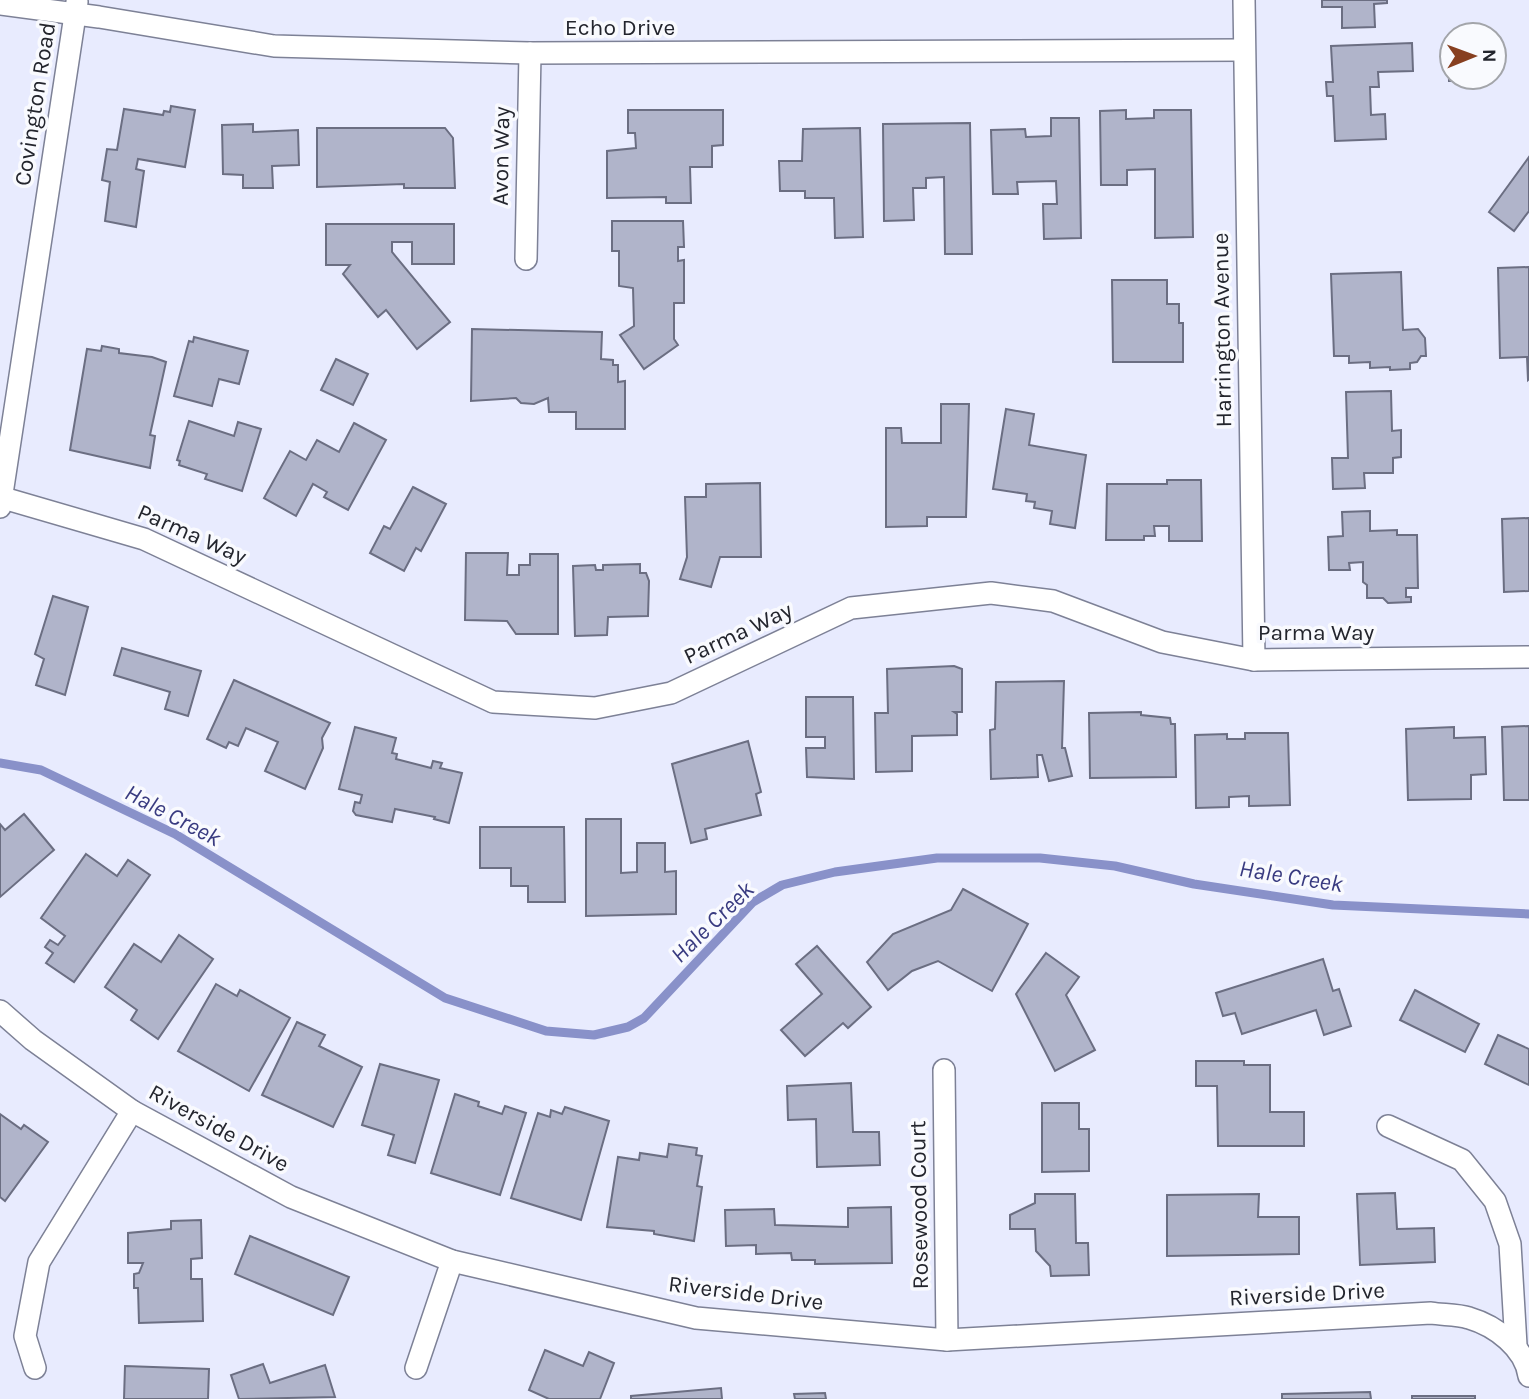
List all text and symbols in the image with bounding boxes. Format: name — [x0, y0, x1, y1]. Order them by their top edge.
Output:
street label: Echo Drive — [565, 14, 675, 41]
street label: Covington Road — [9, 20, 61, 188]
north arrow — [1438, 21, 1508, 91]
text: N — [1478, 49, 1500, 63]
street label: Avon Way — [487, 106, 515, 206]
street label: Harrington Avenue — [1207, 232, 1237, 428]
street label: Parma Way — [133, 498, 251, 570]
street label: Parma Way — [679, 596, 797, 670]
street label: Parma Way — [1258, 619, 1375, 646]
water label: Hale Creek — [120, 778, 227, 852]
water label: Hale Creek — [1237, 854, 1346, 898]
water label: Hale Creek — [665, 875, 760, 968]
street label: Riverside Drive — [144, 1078, 294, 1178]
street label: Rosewood Court — [904, 1120, 934, 1290]
street label: Riverside Drive — [667, 1270, 825, 1316]
street label: Riverside Drive — [1228, 1276, 1386, 1312]

